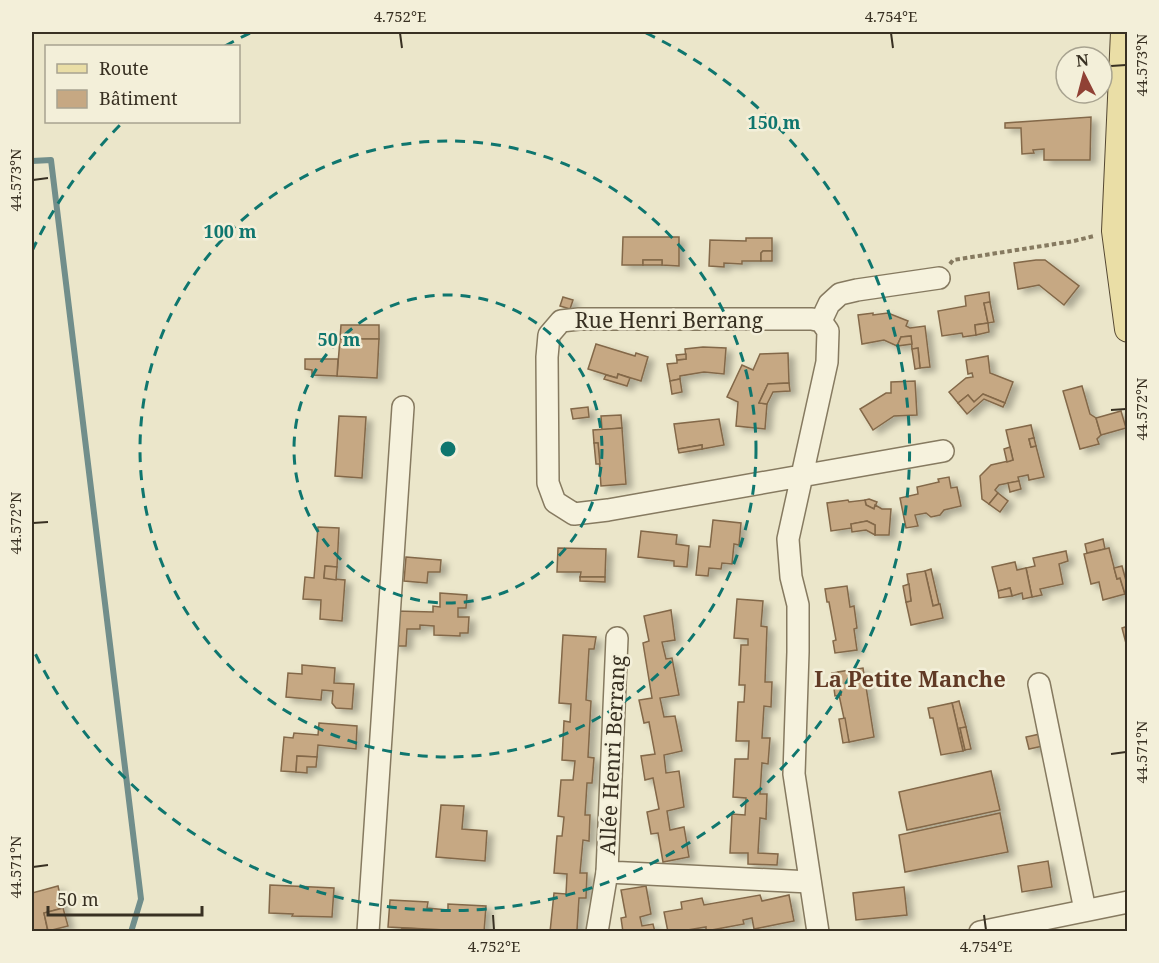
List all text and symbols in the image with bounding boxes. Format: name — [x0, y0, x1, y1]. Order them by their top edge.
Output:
text: 4.752°E — [374, 6, 426, 26]
text: 4.754°E — [865, 6, 917, 26]
text: 44.573°N — [1131, 33, 1151, 97]
legend — [45, 45, 240, 123]
north arrow — [1054, 45, 1114, 105]
text: N — [1075, 48, 1090, 72]
text: Route — [99, 56, 149, 80]
text: Bâtiment — [99, 86, 178, 110]
text: 150 m — [748, 110, 801, 134]
text: 44.573°N — [5, 148, 25, 212]
text: 100 m — [204, 219, 257, 243]
street label: Rue Henri Berrang — [575, 306, 764, 334]
text: 50 m — [318, 327, 361, 351]
text: 44.572°N — [1131, 377, 1151, 441]
centre of rings — [438, 439, 458, 459]
text: 44.572°N — [5, 491, 25, 555]
street label: Allée Henri Berrang — [593, 654, 631, 856]
district label: La Petite Manche — [814, 663, 1006, 693]
text: 44.571°N — [1131, 720, 1151, 784]
text: 44.571°N — [5, 835, 25, 899]
scale bar — [48, 879, 202, 917]
text: 50 m — [57, 887, 99, 911]
text: 4.752°E — [468, 936, 520, 956]
text: 4.754°E — [960, 936, 1012, 956]

